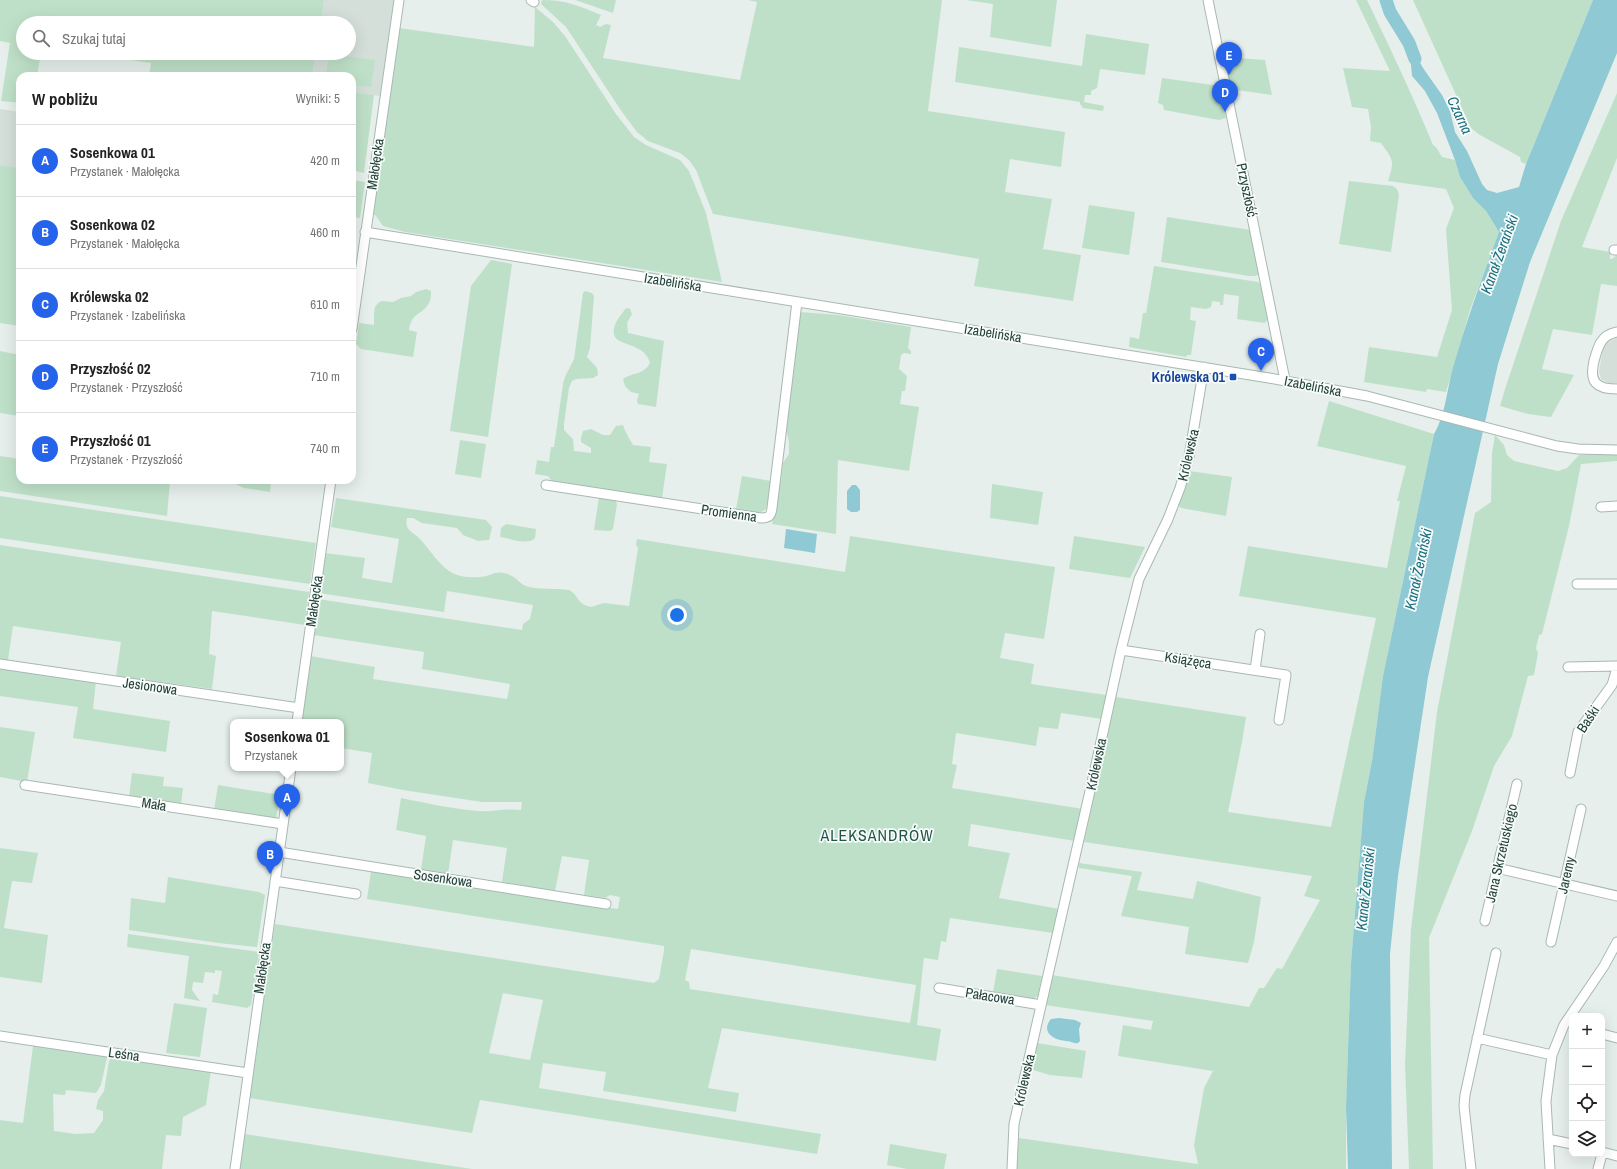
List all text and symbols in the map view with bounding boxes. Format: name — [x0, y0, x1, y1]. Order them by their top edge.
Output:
search box — [16, 16, 356, 60]
icon: search — [30, 27, 52, 49]
text: Szukaj tutaj — [62, 28, 126, 49]
pin: E — [1216, 42, 1242, 75]
pin: D — [1212, 79, 1238, 112]
text: W pobliżu — [32, 87, 98, 110]
text: Wyniki: 5 — [296, 90, 340, 107]
water label: Czarna — [1442, 93, 1478, 138]
street label: Małołęcka — [362, 137, 388, 191]
text: Sosenkowa 01 — [70, 142, 155, 163]
text: A — [41, 152, 49, 169]
text: 420 m — [310, 152, 340, 169]
street label: Przyszłość — [1232, 161, 1262, 219]
text: Przystanek · Małołęcka — [70, 163, 180, 180]
water label: Kanał Żerański — [1475, 211, 1523, 296]
text: Sosenkowa 02 — [70, 214, 155, 235]
text: B — [41, 224, 49, 241]
text: 460 m — [310, 224, 340, 241]
text: Przystanek · Małołęcka — [70, 235, 180, 252]
street label: Izabelińska — [643, 269, 704, 296]
text: Królewska 02 — [70, 286, 149, 307]
text: C — [41, 296, 49, 313]
text: 610 m — [310, 296, 340, 313]
text: Przystanek · Izabelińska — [70, 307, 186, 324]
street label: Izabelińska — [963, 320, 1024, 347]
pin: C — [1248, 338, 1274, 371]
text: Przyszłość 02 — [70, 358, 151, 379]
text: D — [41, 368, 49, 385]
text: 710 m — [310, 368, 340, 385]
place label: Królewska 01 — [1152, 368, 1226, 386]
marker: Królewska 01 — [1228, 372, 1238, 382]
street label: Izabelińska — [1283, 372, 1344, 400]
text: Przystanek · Przyszłość — [70, 379, 183, 396]
street label: Królewska — [1173, 427, 1203, 483]
text: Przyszłość 01 — [70, 430, 151, 451]
text: E — [41, 440, 49, 457]
text: 740 m — [310, 440, 340, 457]
text: Przystanek · Przyszłość — [70, 451, 183, 468]
street label: Promienna — [700, 500, 759, 526]
water label: Kanał Żerański — [1399, 526, 1437, 612]
street label: Małołęcka — [301, 574, 327, 628]
your location — [667, 605, 687, 625]
street label: Książęca — [1163, 647, 1213, 673]
street label: Jesionowa — [122, 673, 179, 699]
street label: Baśki — [1573, 702, 1603, 736]
popup — [230, 719, 344, 771]
text: Sosenkowa 01 — [245, 726, 329, 747]
street label: Królewska — [1082, 736, 1110, 792]
text: Przystanek — [245, 747, 297, 764]
pin: A — [274, 784, 300, 817]
street label: Mała — [140, 793, 168, 815]
street label: Jana Skrzetuskiego — [1481, 802, 1521, 904]
district label: ALEKSANDRÓW — [819, 824, 934, 846]
pin: B — [257, 841, 283, 874]
water label: Kanał Żerański — [1350, 846, 1380, 931]
street label: Jaremy — [1553, 854, 1579, 895]
street label: Sosenkowa — [412, 865, 474, 891]
street label: Małołęcka — [249, 941, 275, 995]
street label: Pałacowa — [964, 983, 1017, 1009]
map controls — [1569, 1013, 1605, 1157]
button: + — [1569, 1013, 1605, 1049]
street label: Leśna — [107, 1043, 141, 1065]
button: − — [1569, 1049, 1605, 1085]
street label: Królewska — [1009, 1052, 1039, 1108]
button: locate — [1569, 1085, 1605, 1121]
button: layers — [1569, 1121, 1605, 1157]

